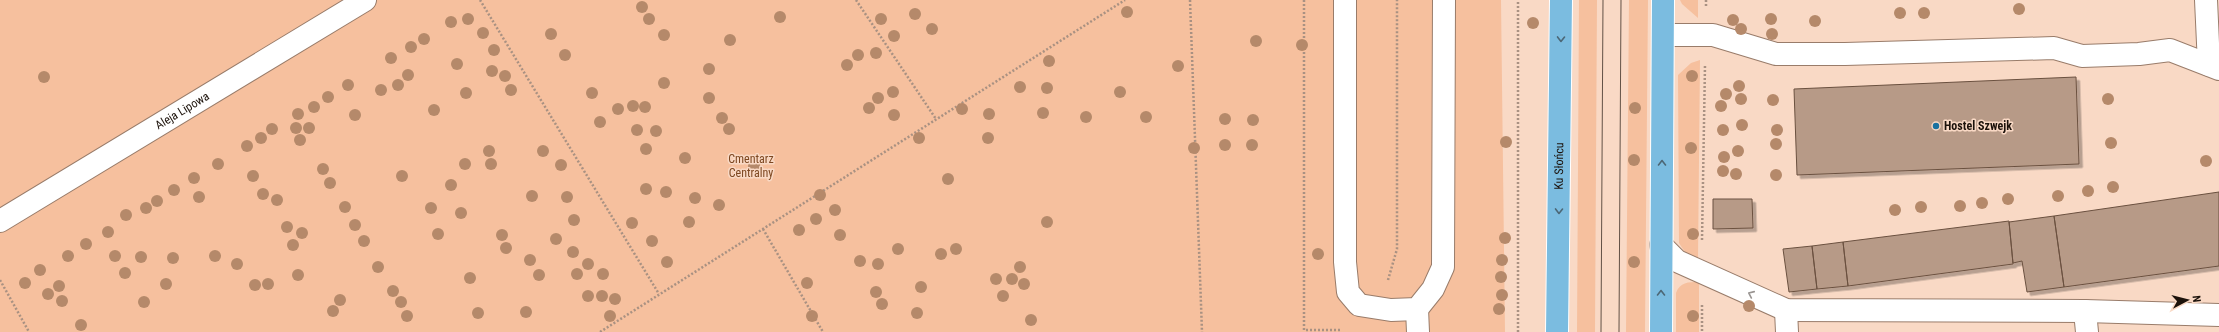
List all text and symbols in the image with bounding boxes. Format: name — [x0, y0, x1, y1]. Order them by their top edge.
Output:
one-way arrow — [1557, 36, 1565, 42]
street label: Aleja Lipowa — [153, 89, 212, 132]
place label: Hostel Szwejk — [1944, 119, 2012, 133]
marker: Hostel Szwejk — [1931, 121, 1941, 131]
street label: Ku Słońcu — [1552, 142, 1566, 190]
park label: Cmentarz Centralny — [728, 152, 774, 180]
one-way arrow — [1658, 160, 1666, 166]
one-way arrow — [1555, 208, 1563, 214]
north arrow — [2167, 280, 2207, 320]
one-way arrow — [1657, 290, 1665, 296]
one-way arrow — [1747, 291, 1755, 299]
text: N — [2190, 295, 2203, 303]

